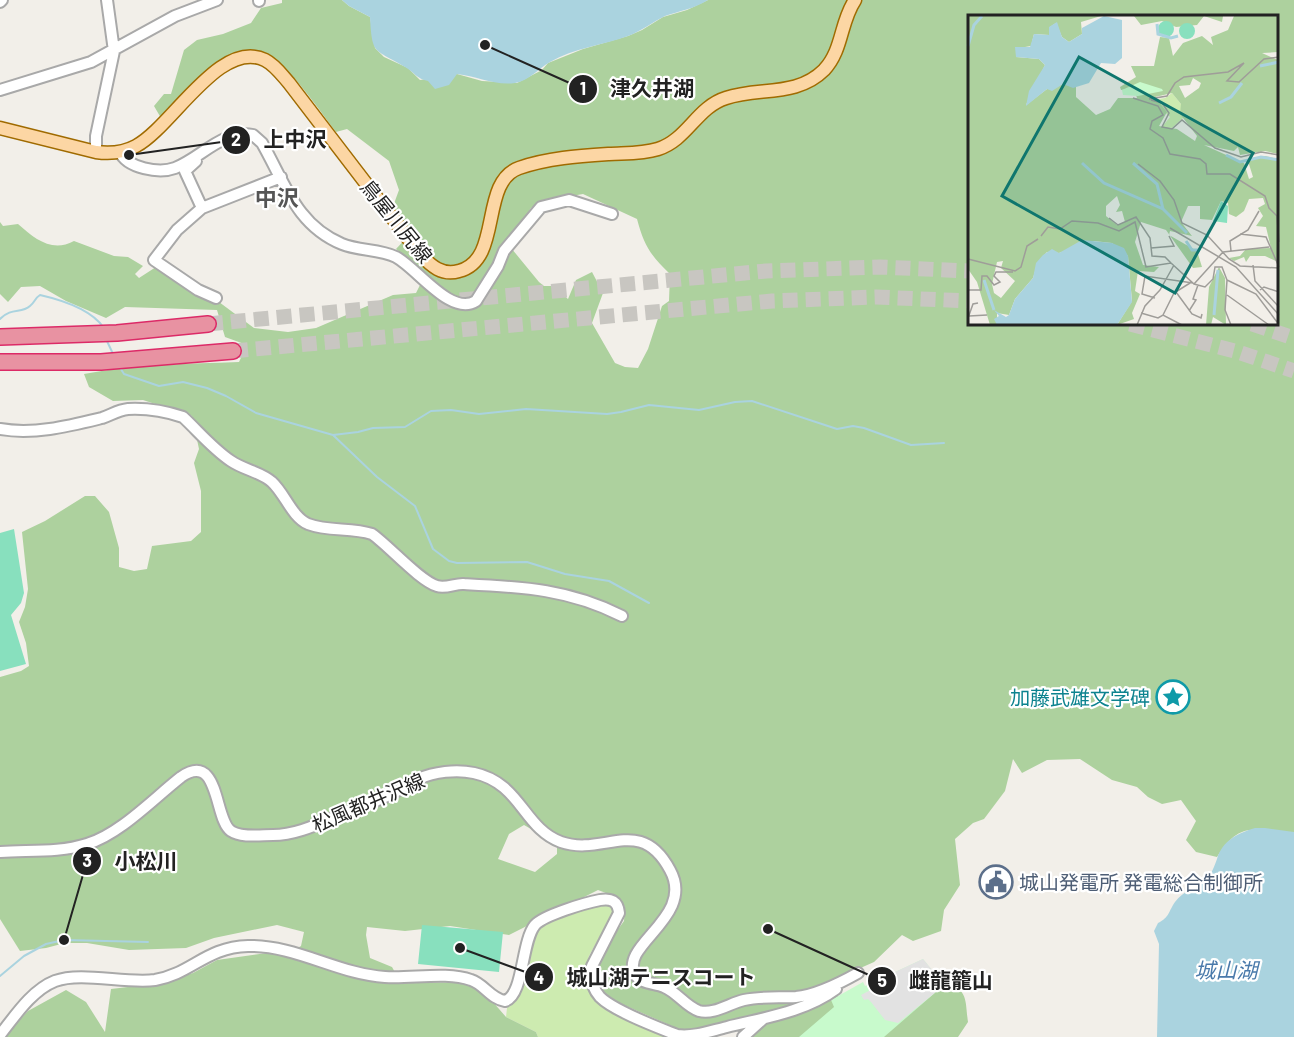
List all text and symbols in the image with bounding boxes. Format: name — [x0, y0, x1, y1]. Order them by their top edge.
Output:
inset map — [968, 15, 1279, 326]
callout: 津久井湖 — [568, 69, 706, 108]
text: 津久井湖 — [610, 75, 694, 100]
text: 1 — [580, 77, 586, 99]
callout: 上中沢 — [221, 120, 338, 159]
text: 上中沢 — [264, 126, 327, 151]
text: 2 — [231, 128, 241, 150]
street label: 鳥屋川尻線 — [356, 175, 438, 267]
district label: 中沢 — [255, 184, 299, 210]
place icon: 加藤武雄文学碑 — [1155, 679, 1191, 715]
place label: 加藤武雄文学碑 — [1010, 685, 1150, 709]
street label: 松風都井沢線 — [308, 768, 428, 836]
callout: 小松川 — [72, 842, 189, 881]
text: 小松川 — [115, 848, 178, 873]
text: 3 — [82, 849, 92, 871]
public building icon: 城山発電所 発電総合制御所 — [978, 864, 1014, 900]
place label: 城山発電所 発電総合制御所 — [1019, 870, 1263, 894]
water label: 城山湖 — [1195, 957, 1260, 982]
callout: 城山湖テニスコート — [524, 958, 767, 997]
callout: 雌龍籠山 — [867, 961, 1005, 1000]
text: 城山湖テニスコート — [567, 964, 756, 989]
text: 4 — [534, 966, 545, 988]
text: 雌龍籠山 — [909, 967, 993, 992]
text: 5 — [877, 969, 887, 991]

